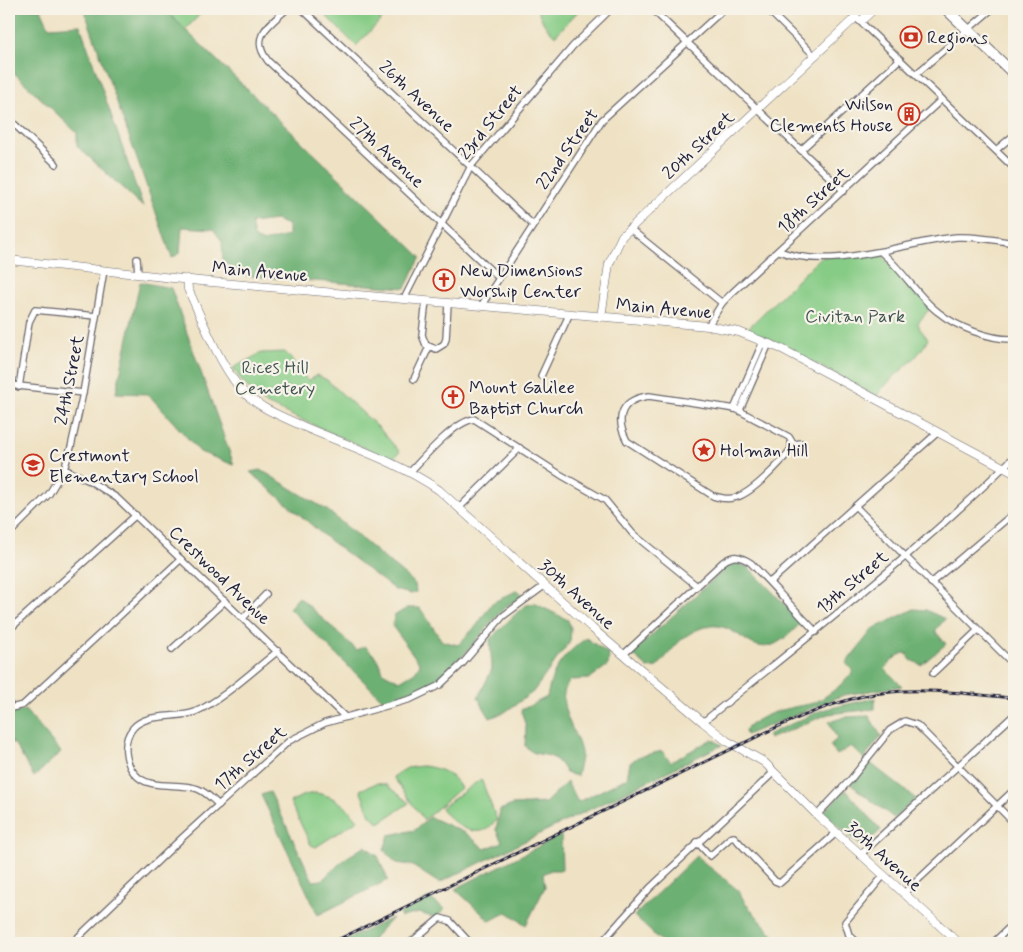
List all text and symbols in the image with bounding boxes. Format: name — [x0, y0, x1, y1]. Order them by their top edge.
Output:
bank icon: Regions — [899, 25, 923, 49]
place label: Regions — [927, 26, 988, 52]
street label: 26th Avenue — [373, 55, 459, 138]
street label: 23rd Street — [453, 80, 528, 165]
place label: Wilson Clements House — [769, 93, 893, 138]
building icon: Wilson Clements House — [897, 102, 921, 126]
street label: 22nd Street — [531, 104, 605, 195]
street label: 20th Street — [657, 106, 740, 185]
street label: 27th Avenue — [344, 112, 429, 194]
street label: 18th Street — [772, 162, 855, 240]
street label: Main Avenue — [211, 256, 309, 288]
place label: New Dimensions Worship Center — [460, 259, 583, 304]
church icon: New Dimensions Worship Center — [432, 268, 456, 292]
street label: Main Avenue — [615, 293, 713, 325]
park label: Civitan Park — [805, 305, 905, 329]
street label: 24th Street — [49, 333, 91, 427]
park label: Rices Hill Cemetery — [235, 356, 315, 401]
place label: Mount Galilee Baptist Church — [469, 376, 583, 421]
church icon: Mount Galilee Baptist Church — [441, 385, 465, 409]
place icon: Holman Hill — [692, 438, 716, 462]
place label: Holman Hill — [720, 439, 809, 463]
place label: Crestmont Elementary School — [49, 444, 199, 489]
school or university icon: Crestmont Elementary School — [21, 453, 45, 477]
street label: Crestwood Avenue — [163, 521, 276, 631]
street label: 13th Street — [812, 545, 894, 620]
street label: 30th Avenue — [533, 554, 620, 635]
street label: 17th Street — [209, 720, 292, 797]
street label: 30th Avenue — [840, 816, 927, 897]

